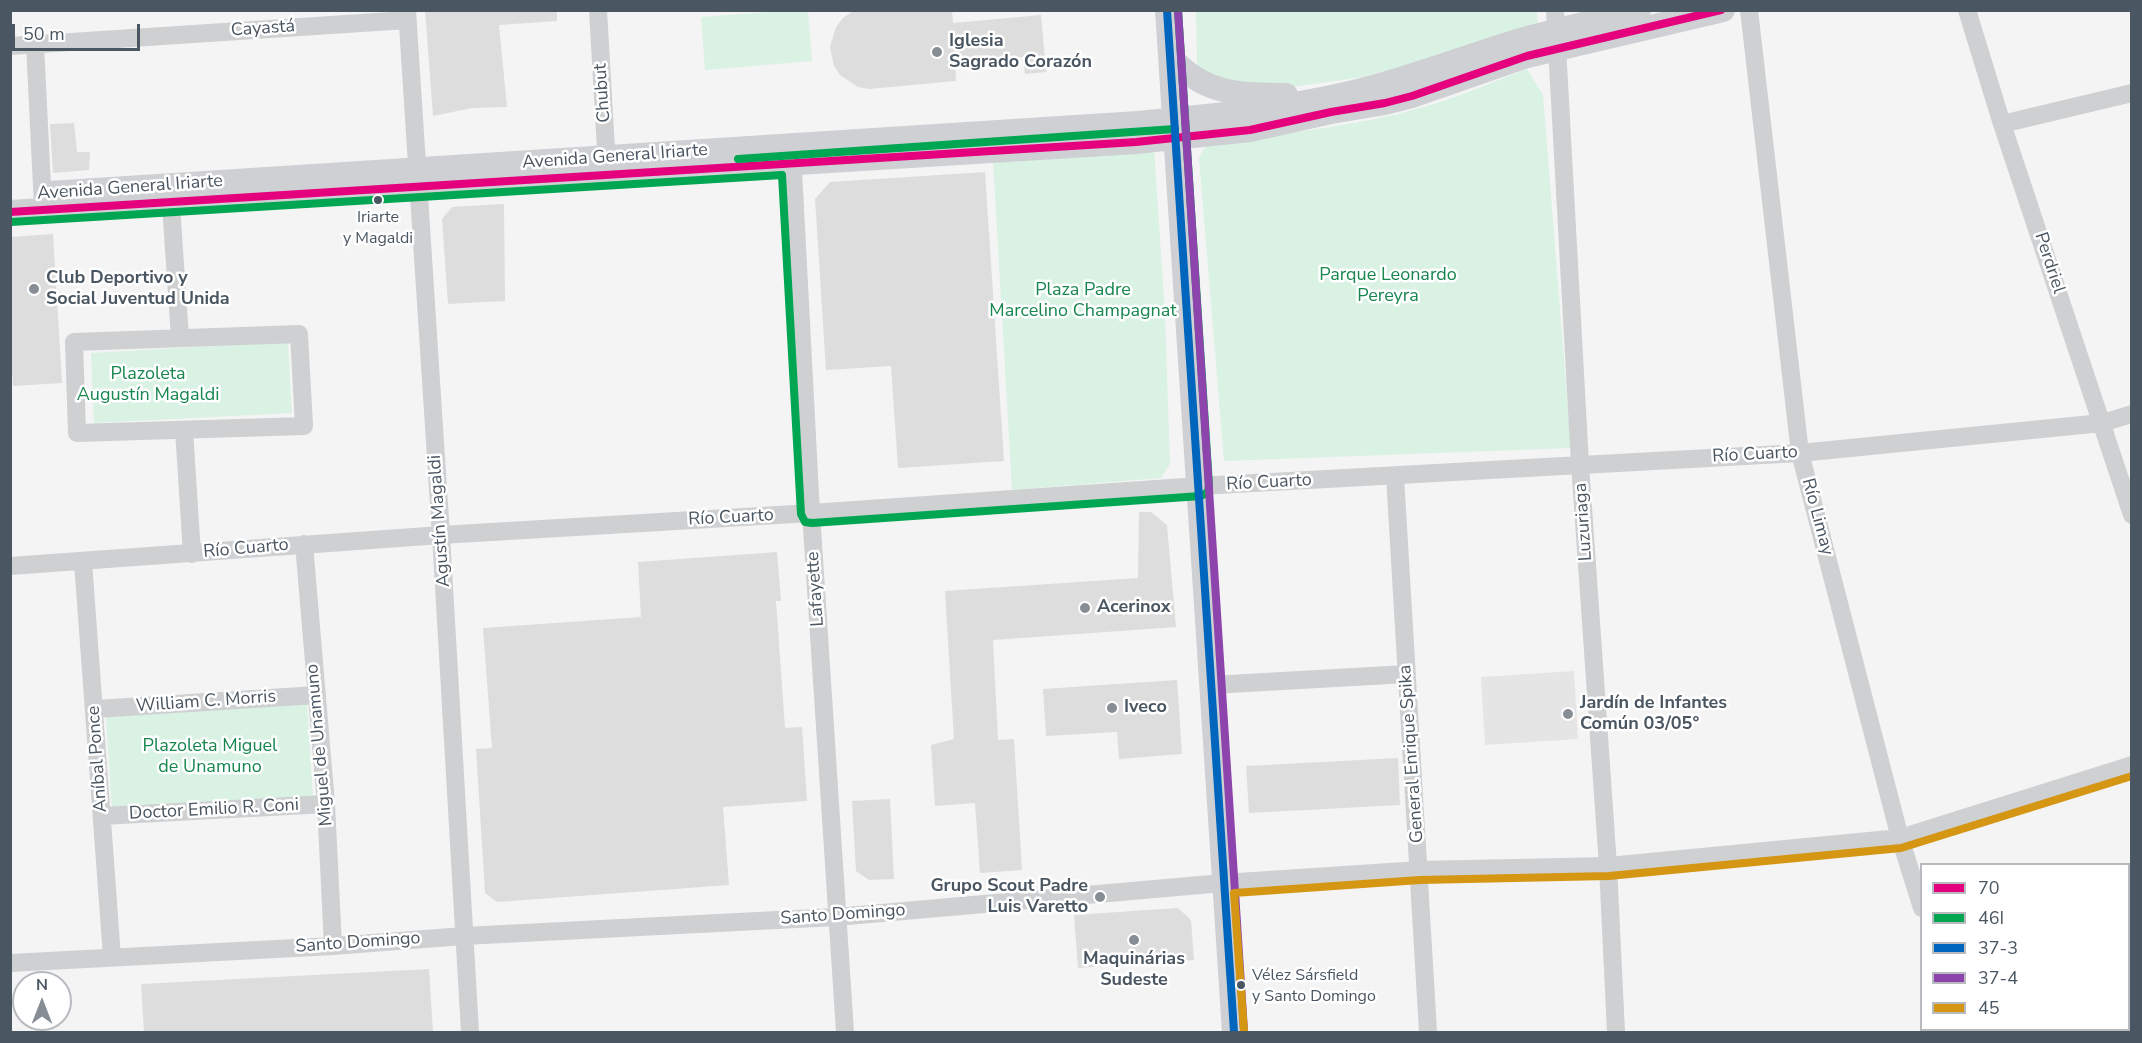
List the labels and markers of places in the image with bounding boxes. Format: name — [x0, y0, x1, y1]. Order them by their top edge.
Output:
place label: Iglesia Sagrado Corazón — [949, 31, 1092, 74]
marker: Iglesia Sagrado Corazón — [930, 45, 944, 59]
marker: Iriarte y Magaldi — [372, 194, 384, 206]
place label: Iriarte y Magaldi — [343, 208, 413, 246]
place label: Club Deportivo y Social Juventud Unida — [46, 268, 230, 310]
marker: Club Deportivo y Social Juventud Unida — [27, 282, 41, 296]
place label: Acerinox — [1097, 597, 1171, 619]
marker: Acerinox — [1078, 601, 1092, 615]
place label: Jardín de Infantes Común 03/05° — [1580, 693, 1727, 736]
place label: Iveco — [1124, 697, 1167, 719]
marker: Iveco — [1105, 701, 1119, 715]
marker: Jardín de Infantes Común 03/05° — [1561, 707, 1575, 721]
place label: Grupo Scout Padre Luis Varetto — [930, 876, 1088, 918]
marker: Grupo Scout Padre Luis Varetto — [1093, 890, 1107, 904]
marker: Maquinárias Sudeste — [1127, 933, 1141, 947]
place label: Maquinárias Sudeste — [1083, 949, 1185, 992]
place label: Vélez Sársfield y Santo Domingo — [1252, 966, 1376, 1004]
marker: Vélez Sársfield y Santo Domingo — [1235, 979, 1247, 991]

